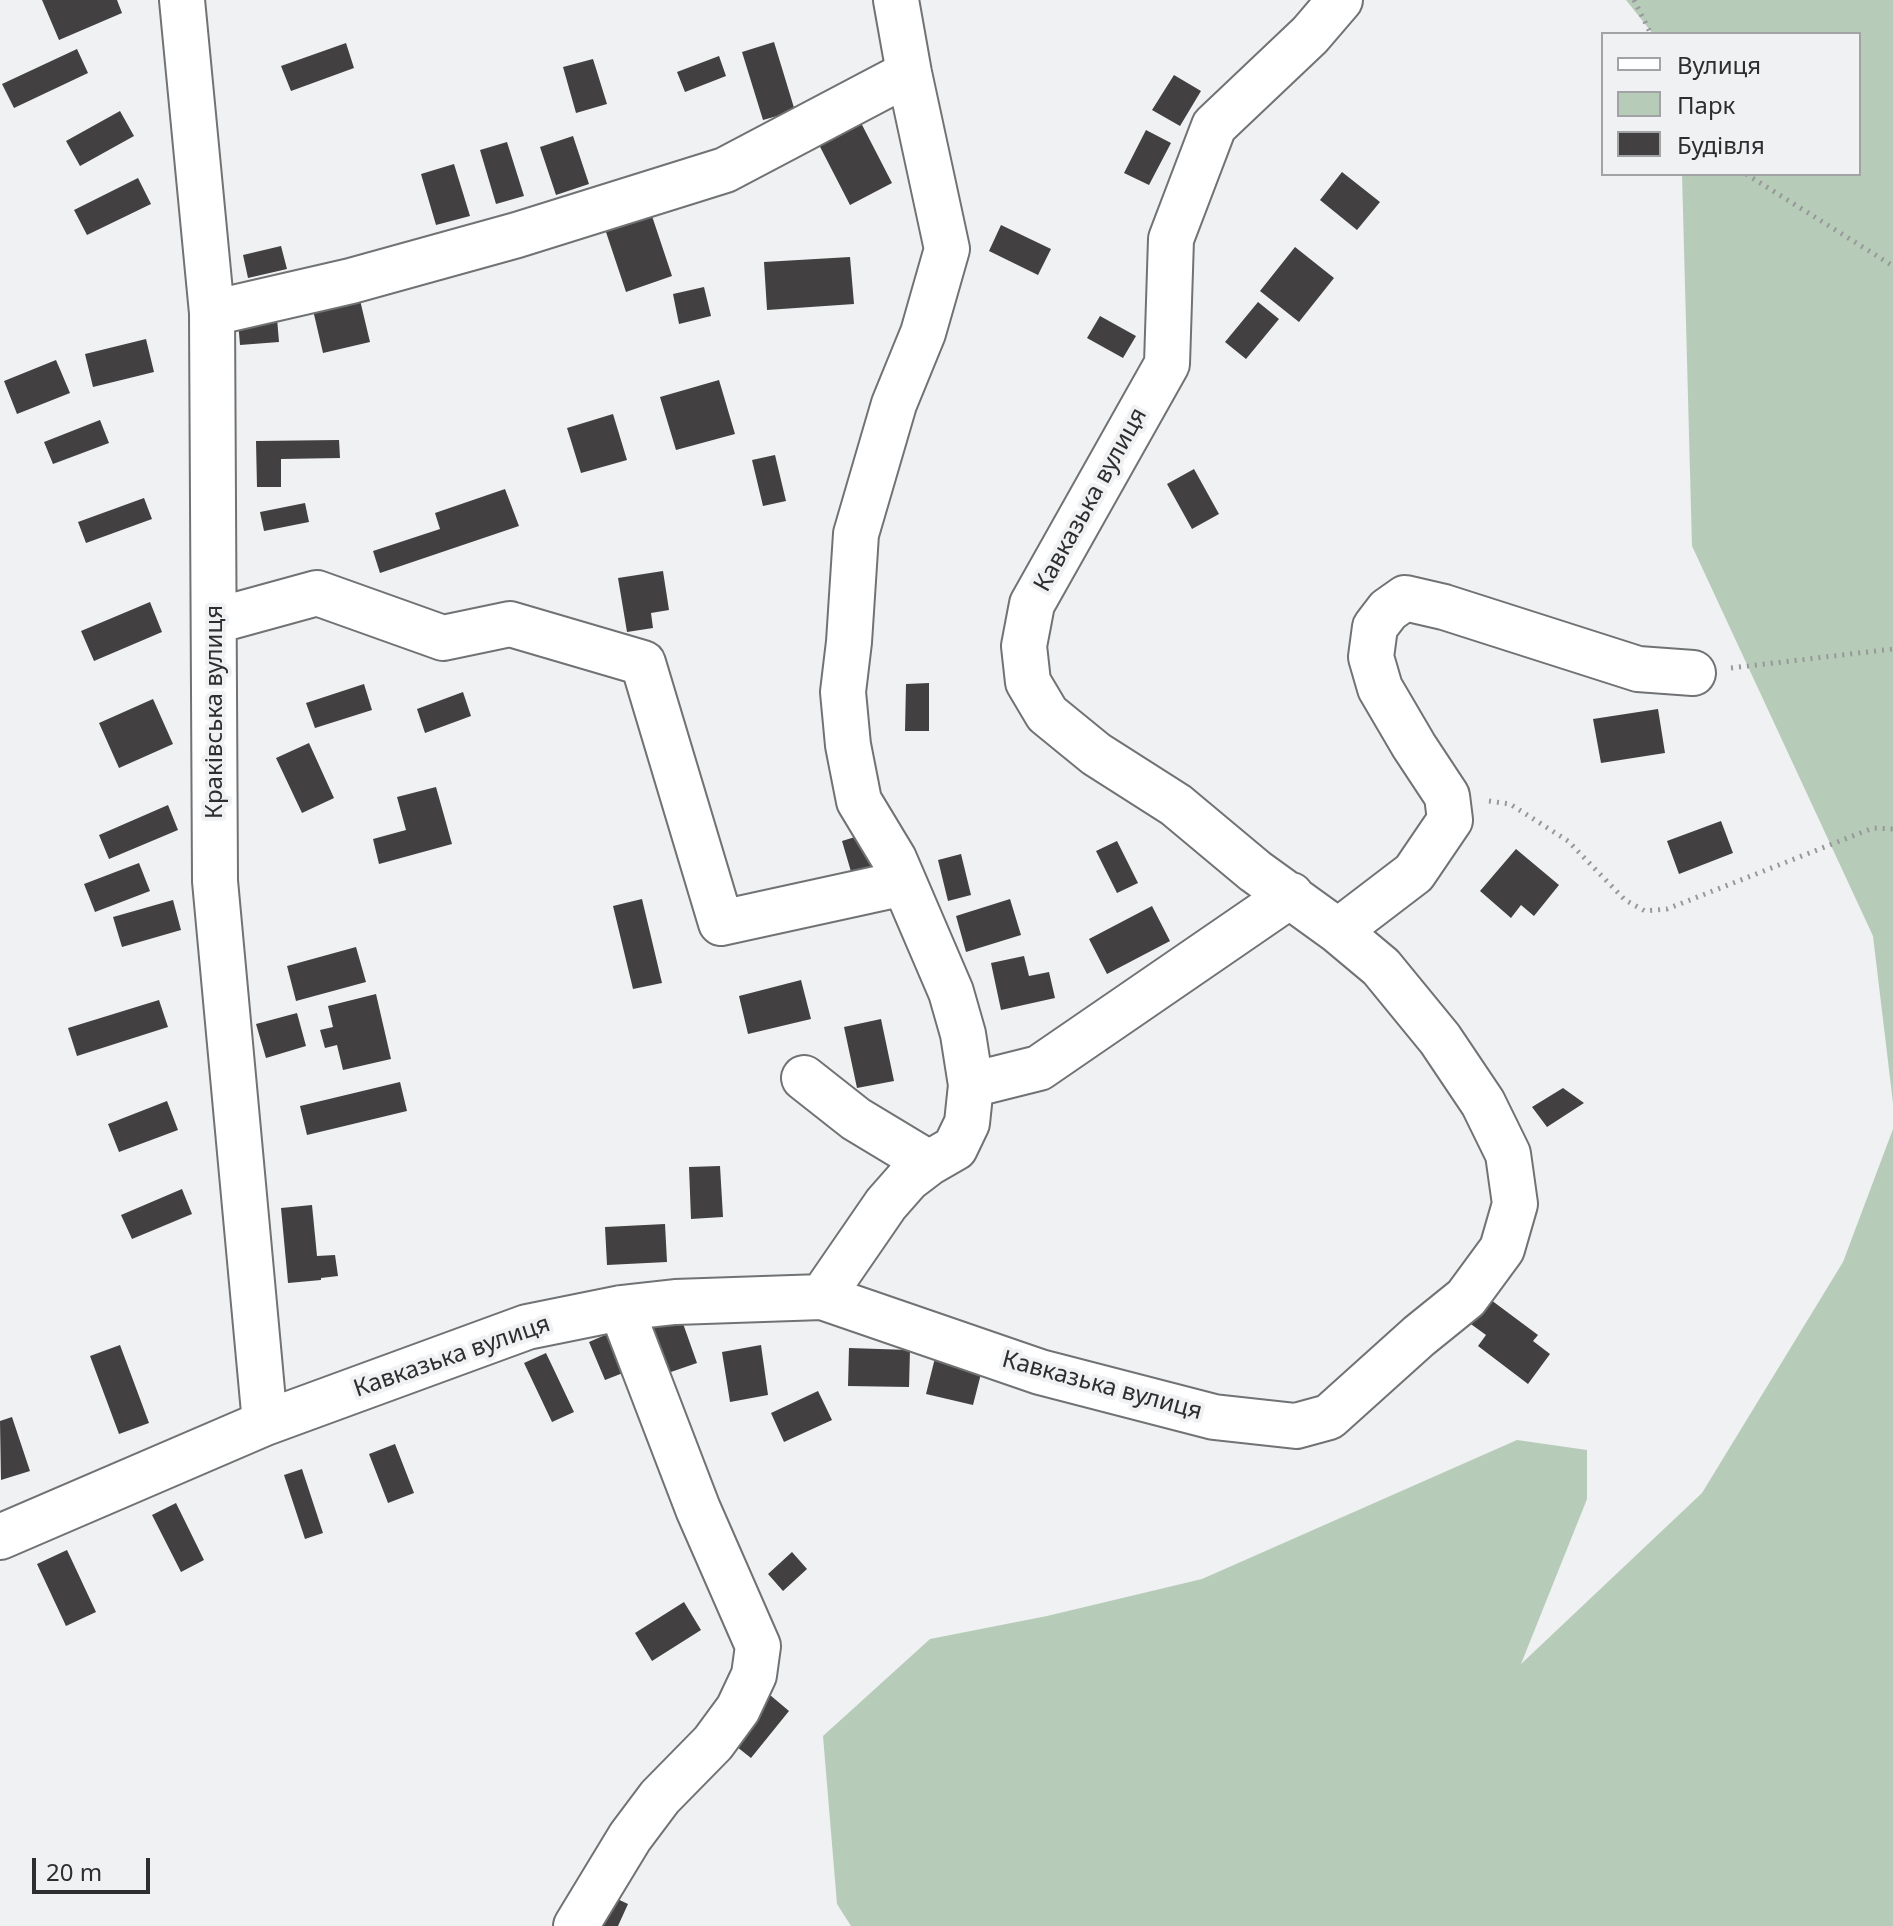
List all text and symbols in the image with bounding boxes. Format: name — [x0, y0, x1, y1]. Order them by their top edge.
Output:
legend — [1601, 32, 1861, 176]
text: Вулиця — [1677, 48, 1761, 81]
text: Парк — [1677, 88, 1735, 121]
text: Будівля — [1677, 128, 1765, 161]
street label: Кавказька вулиця — [1029, 403, 1153, 597]
street label: Краківська вулиця — [201, 605, 229, 819]
street label: Кавказька вулиця — [350, 1310, 554, 1404]
street label: Кавказька вулиця — [999, 1345, 1205, 1427]
scale bar — [36, 1842, 154, 1892]
text: 20 m — [46, 1855, 102, 1888]

